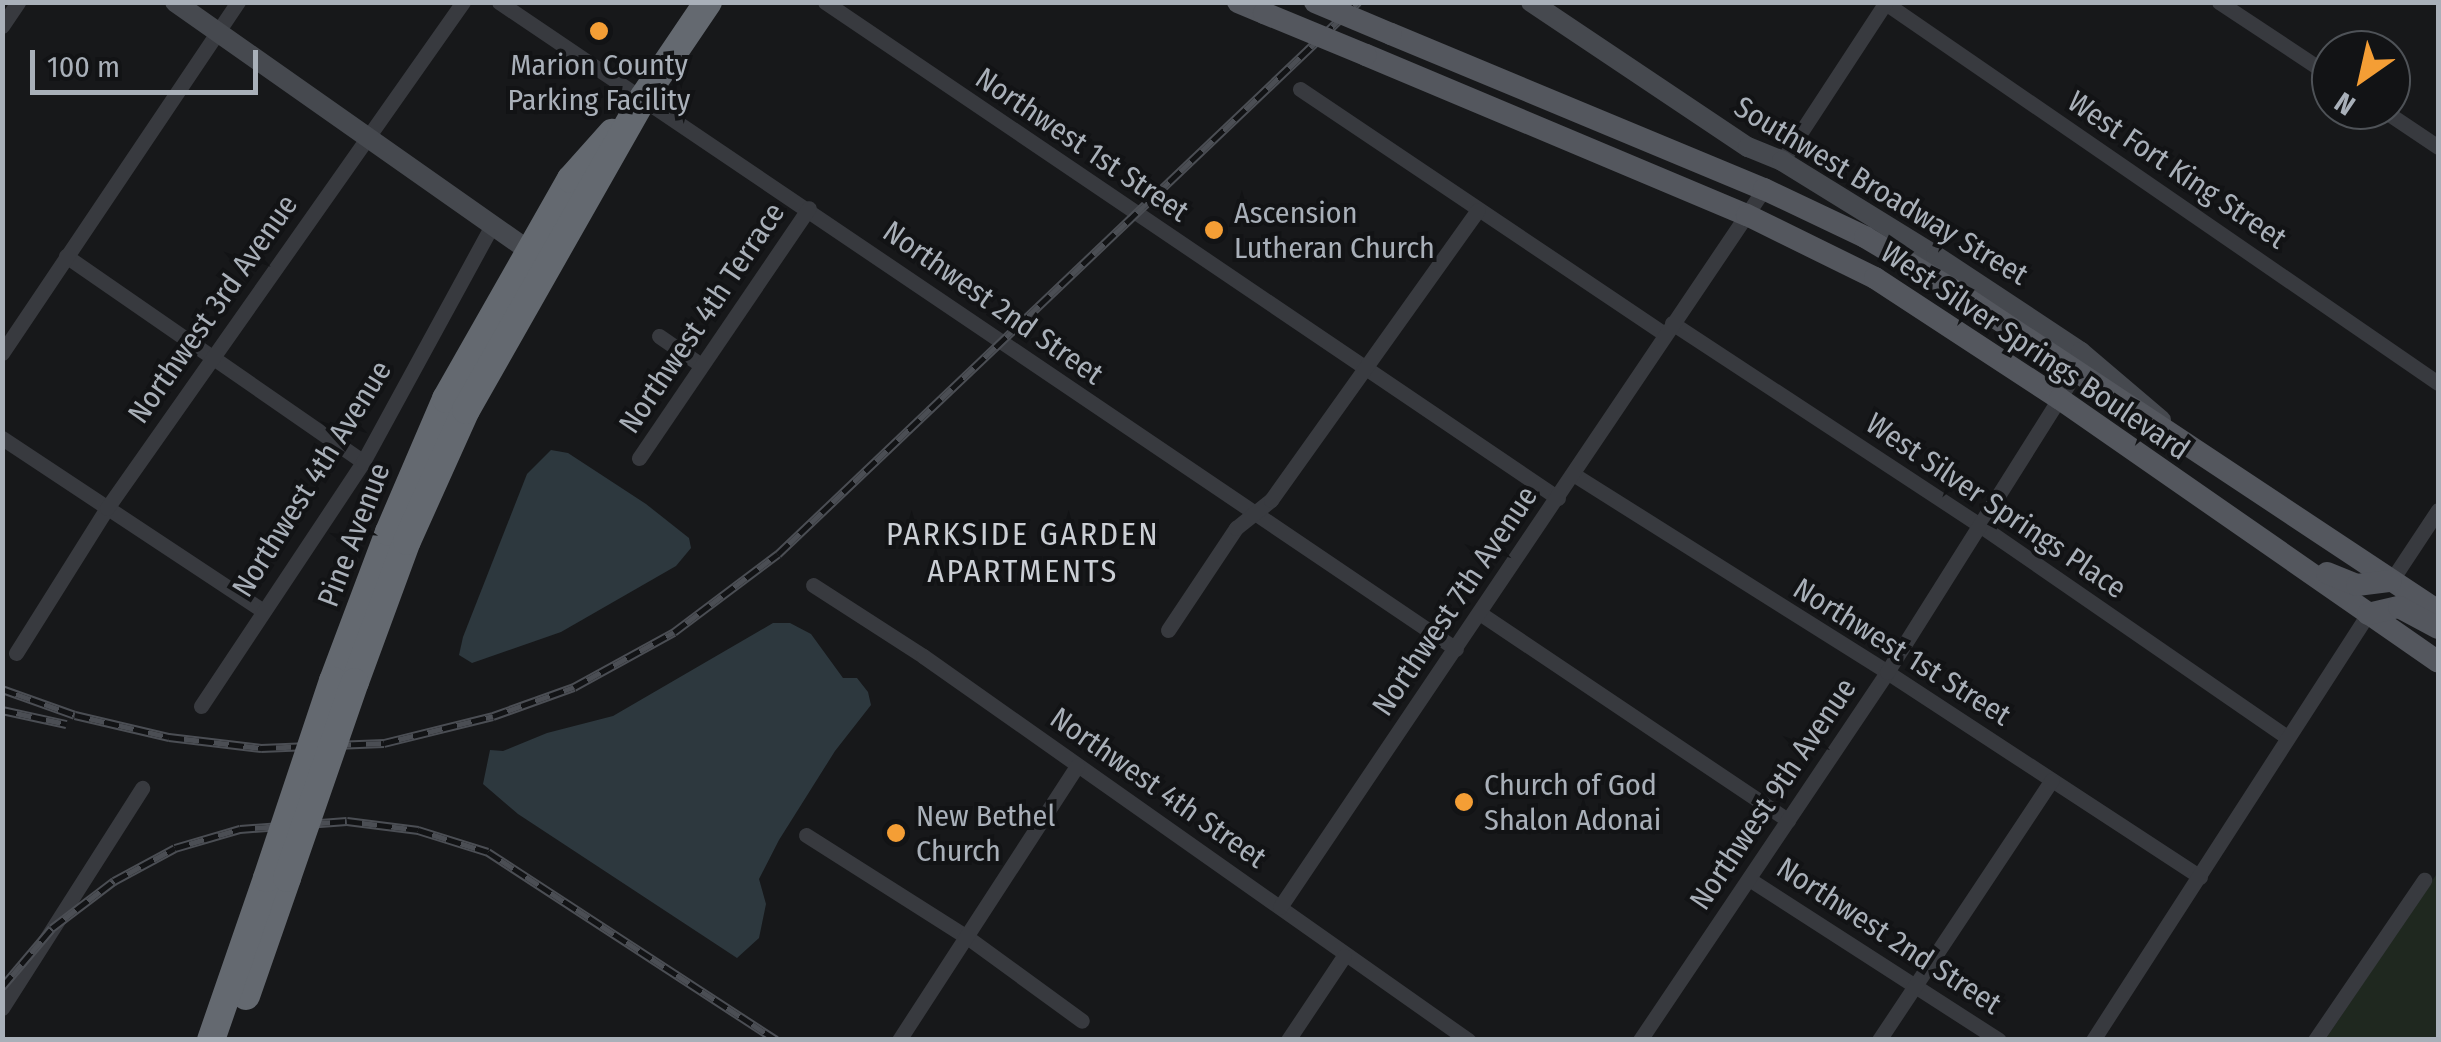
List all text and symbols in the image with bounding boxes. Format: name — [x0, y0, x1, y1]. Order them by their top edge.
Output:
marker: Marion County Parking Facility — [588, 20, 610, 42]
scale bar — [35, 30, 262, 92]
north arrow — [2311, 30, 2411, 130]
place label: Marion County Parking Facility — [508, 47, 690, 118]
text: 100 m — [47, 49, 120, 85]
street label: Northwest 1st Street — [969, 60, 1195, 230]
street label: West Fort King Street — [2061, 83, 2293, 257]
text: N — [2329, 85, 2361, 122]
street label: Southwest Broadway Street — [1728, 89, 2034, 293]
street label: Northwest 3rd Avenue — [121, 188, 305, 430]
place label: Ascension Lutheran Church — [1234, 195, 1435, 266]
street label: Northwest 4th Terrace — [612, 196, 792, 440]
street label: Northwest 2nd Street — [876, 214, 1110, 392]
marker: Ascension Lutheran Church — [1203, 219, 1225, 241]
street label: West Silver Springs Boulevard — [1874, 234, 2196, 468]
street label: Northwest 4th Avenue — [225, 354, 399, 604]
street label: West Silver Springs Place — [1859, 406, 2133, 606]
street label: Pine Avenue — [310, 458, 398, 612]
street label: Northwest 7th Avenue — [1365, 479, 1545, 723]
district label: PARKSIDE GARDEN APARTMENTS — [886, 516, 1160, 591]
street label: Northwest 1st Street — [1787, 571, 2017, 733]
street label: Northwest 9th Avenue — [1682, 671, 1864, 917]
street label: Northwest 4th Street — [1043, 700, 1273, 876]
place label: Church of God Shalon Adonai — [1484, 767, 1661, 838]
marker: Church of God Shalon Adonai — [1453, 791, 1475, 813]
place label: New Bethel Church — [916, 798, 1055, 868]
marker: New Bethel Church — [885, 822, 907, 844]
street label: Northwest 2nd Street — [1770, 850, 2008, 1022]

